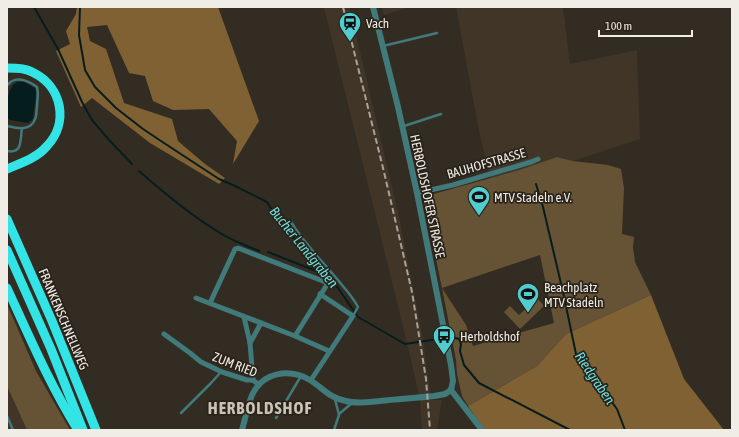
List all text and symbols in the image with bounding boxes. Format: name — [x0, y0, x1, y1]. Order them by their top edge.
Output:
station icon: Vach — [337, 10, 363, 43]
scale bar — [599, 12, 692, 38]
place label: Vach — [366, 16, 389, 31]
text: 100 m — [605, 19, 632, 33]
street label: HERBOLDSHOFER STRASSE — [407, 133, 448, 260]
street label: BAUHOFSTRASSE — [445, 145, 528, 182]
sports icon: MTV Stadeln e.V. — [466, 184, 492, 217]
place label: MTV Stadeln e.V. — [494, 190, 572, 205]
water label: Bucher Landgraben — [266, 203, 342, 291]
street label: FRANKENSCHNELLWEG — [35, 266, 92, 372]
place label: Beachplatz MTV Stadeln — [544, 280, 604, 310]
sports icon: Beachplatz MTV Stadeln — [515, 281, 541, 314]
bus stop icon: Herboldshof — [431, 323, 457, 356]
place label: Herboldshof — [460, 329, 520, 344]
street label: ZUM RIED — [210, 349, 259, 380]
water label: Riedgraben — [572, 349, 618, 407]
district label: HERBOLDSHOF — [208, 398, 312, 418]

